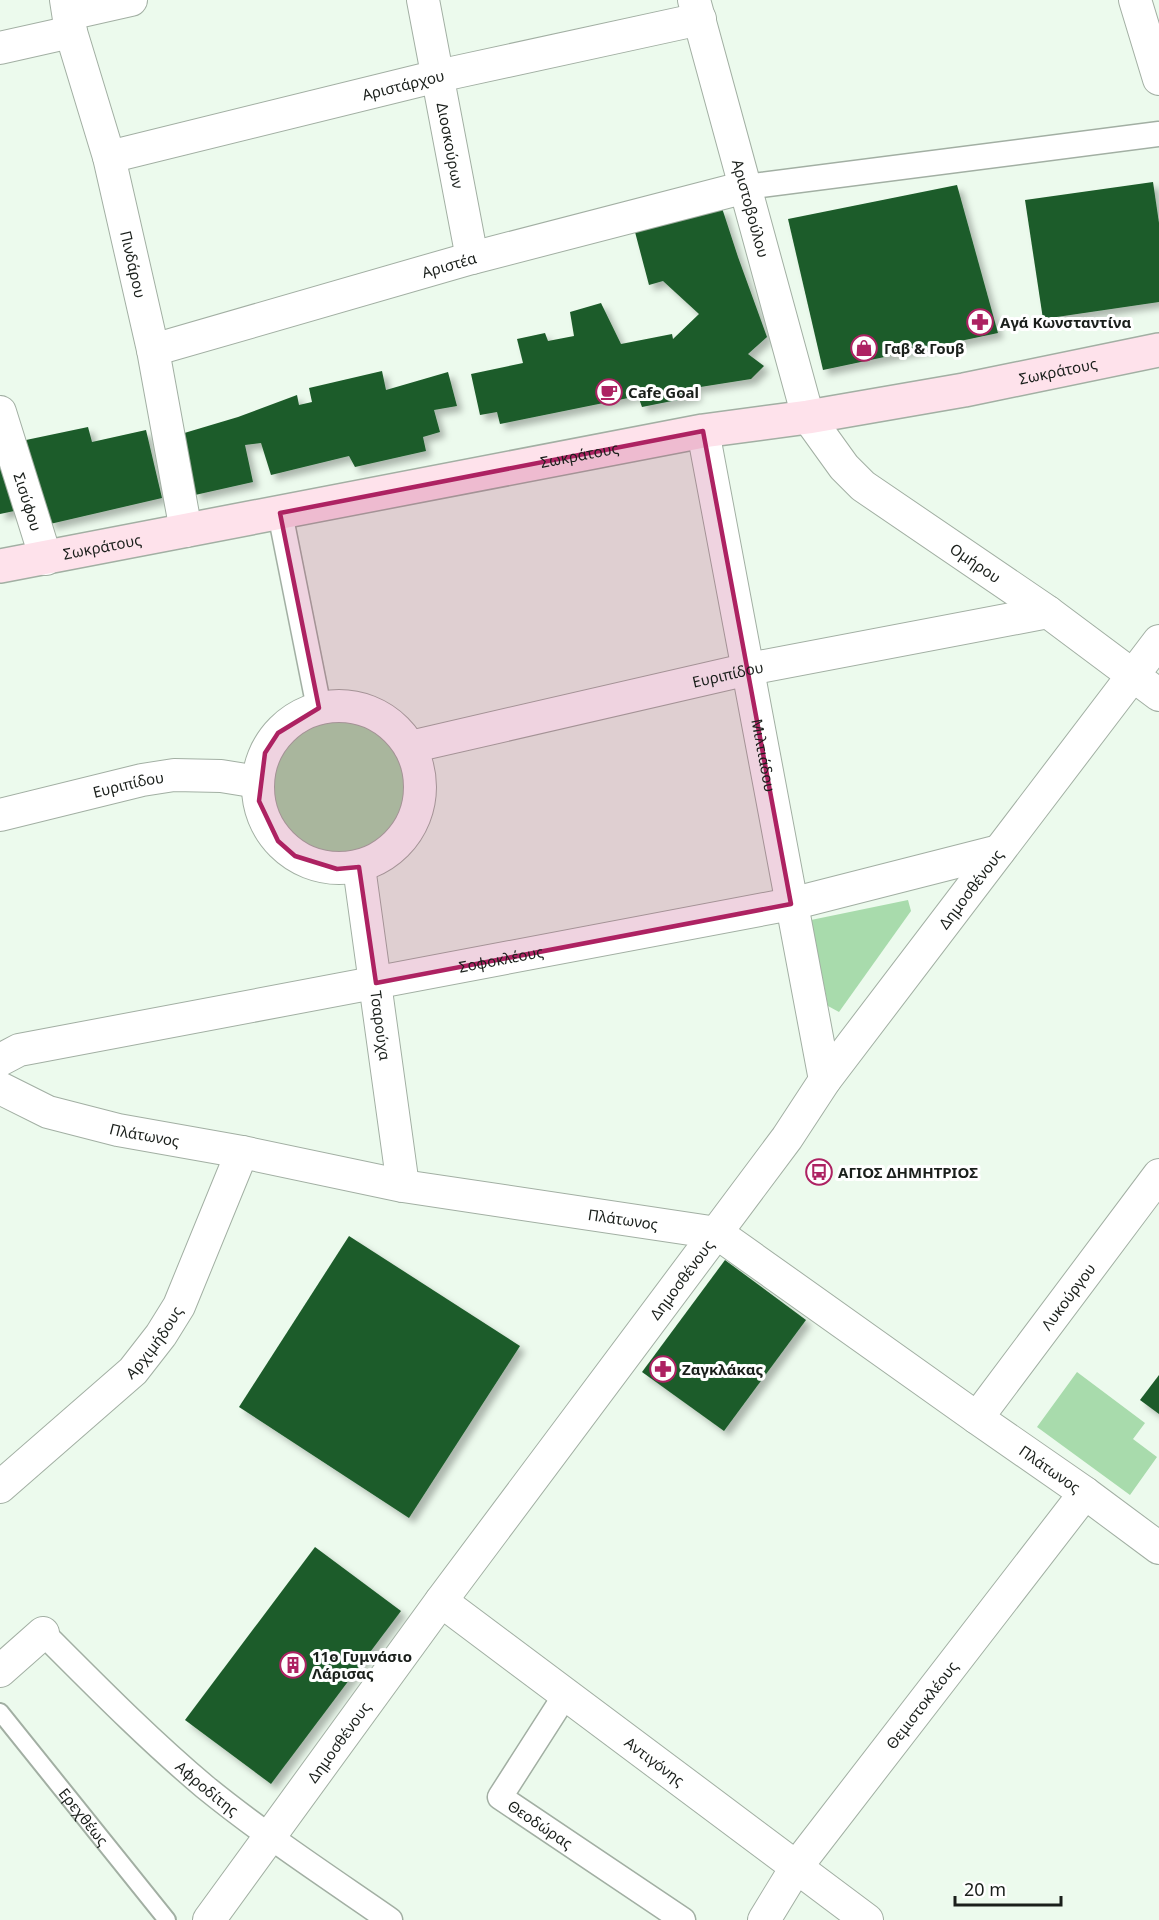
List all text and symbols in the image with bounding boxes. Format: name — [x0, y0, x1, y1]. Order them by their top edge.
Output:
street label: Αριστάρχου — [360, 65, 446, 104]
street label: Διοσκούρων — [433, 101, 469, 190]
street label: Αριστοβούλου — [728, 157, 774, 260]
street label: Πινδάρου — [116, 229, 151, 300]
street label: Αριστέα — [419, 247, 479, 282]
pharmacy icon: Αγά Κωνσταντίνα — [965, 307, 995, 337]
place label: Αγά Κωνσταντίνα — [1000, 312, 1131, 332]
shop icon: Γαβ & Γουβ — [849, 333, 879, 363]
place label: Γαβ & Γουβ — [884, 338, 965, 358]
street label: Σωκράτους — [1017, 353, 1099, 388]
cafe icon: Cafe Goal — [594, 377, 624, 407]
place label: Cafe Goal — [628, 382, 699, 402]
street label: Σωκράτους — [539, 437, 620, 472]
street label: Σισύφου — [10, 470, 47, 534]
street label: Σωκράτους — [61, 529, 143, 564]
street label: Ομήρου — [946, 538, 1005, 587]
street label: Ευριπίδου — [690, 656, 765, 692]
street label: Μιλτιάδου — [747, 717, 781, 794]
street label: Ευριπίδου — [91, 767, 165, 802]
street label: Δημοσθένους — [934, 845, 1007, 933]
street label: Σοφοκλέους — [457, 941, 545, 977]
street label: Τσαρούχα — [366, 989, 396, 1062]
street label: Πλάτωνος — [108, 1118, 181, 1151]
bus stop icon: ΑΓΙΟΣ ΔΗΜΗΤΡΙΟΣ — [804, 1157, 834, 1187]
place label: ΑΓΙΟΣ ΔΗΜΗΤΡΙΟΣ — [838, 1162, 978, 1182]
street label: Πλάτωνος — [587, 1204, 659, 1234]
street label: Δημοσθένους — [645, 1235, 718, 1323]
street label: Λυκούργου — [1037, 1259, 1100, 1334]
street label: Αρχιμήδους — [121, 1302, 187, 1383]
pharmacy icon: Ζαγκλάκας — [648, 1354, 678, 1384]
place label: Ζαγκλάκας — [682, 1359, 763, 1379]
street label: Πλάτωνος — [1015, 1440, 1085, 1497]
place label: 11ο Γυμνάσιο Λάρισας — [312, 1646, 412, 1683]
building icon: 11ο Γυμνάσιο Λάρισας — [278, 1650, 308, 1680]
street label: Θεμιστοκλέους — [881, 1657, 962, 1753]
street label: Δημοσθένους — [302, 1698, 374, 1786]
street label: Αντιγόνης — [621, 1732, 689, 1790]
street label: Αφροδίτης — [172, 1756, 243, 1820]
street label: Ερεχθέως — [55, 1784, 113, 1849]
street label: Θεοδώρας — [504, 1795, 577, 1853]
scale bar — [955, 1869, 1062, 1907]
text: 20 m — [964, 1877, 1006, 1901]

